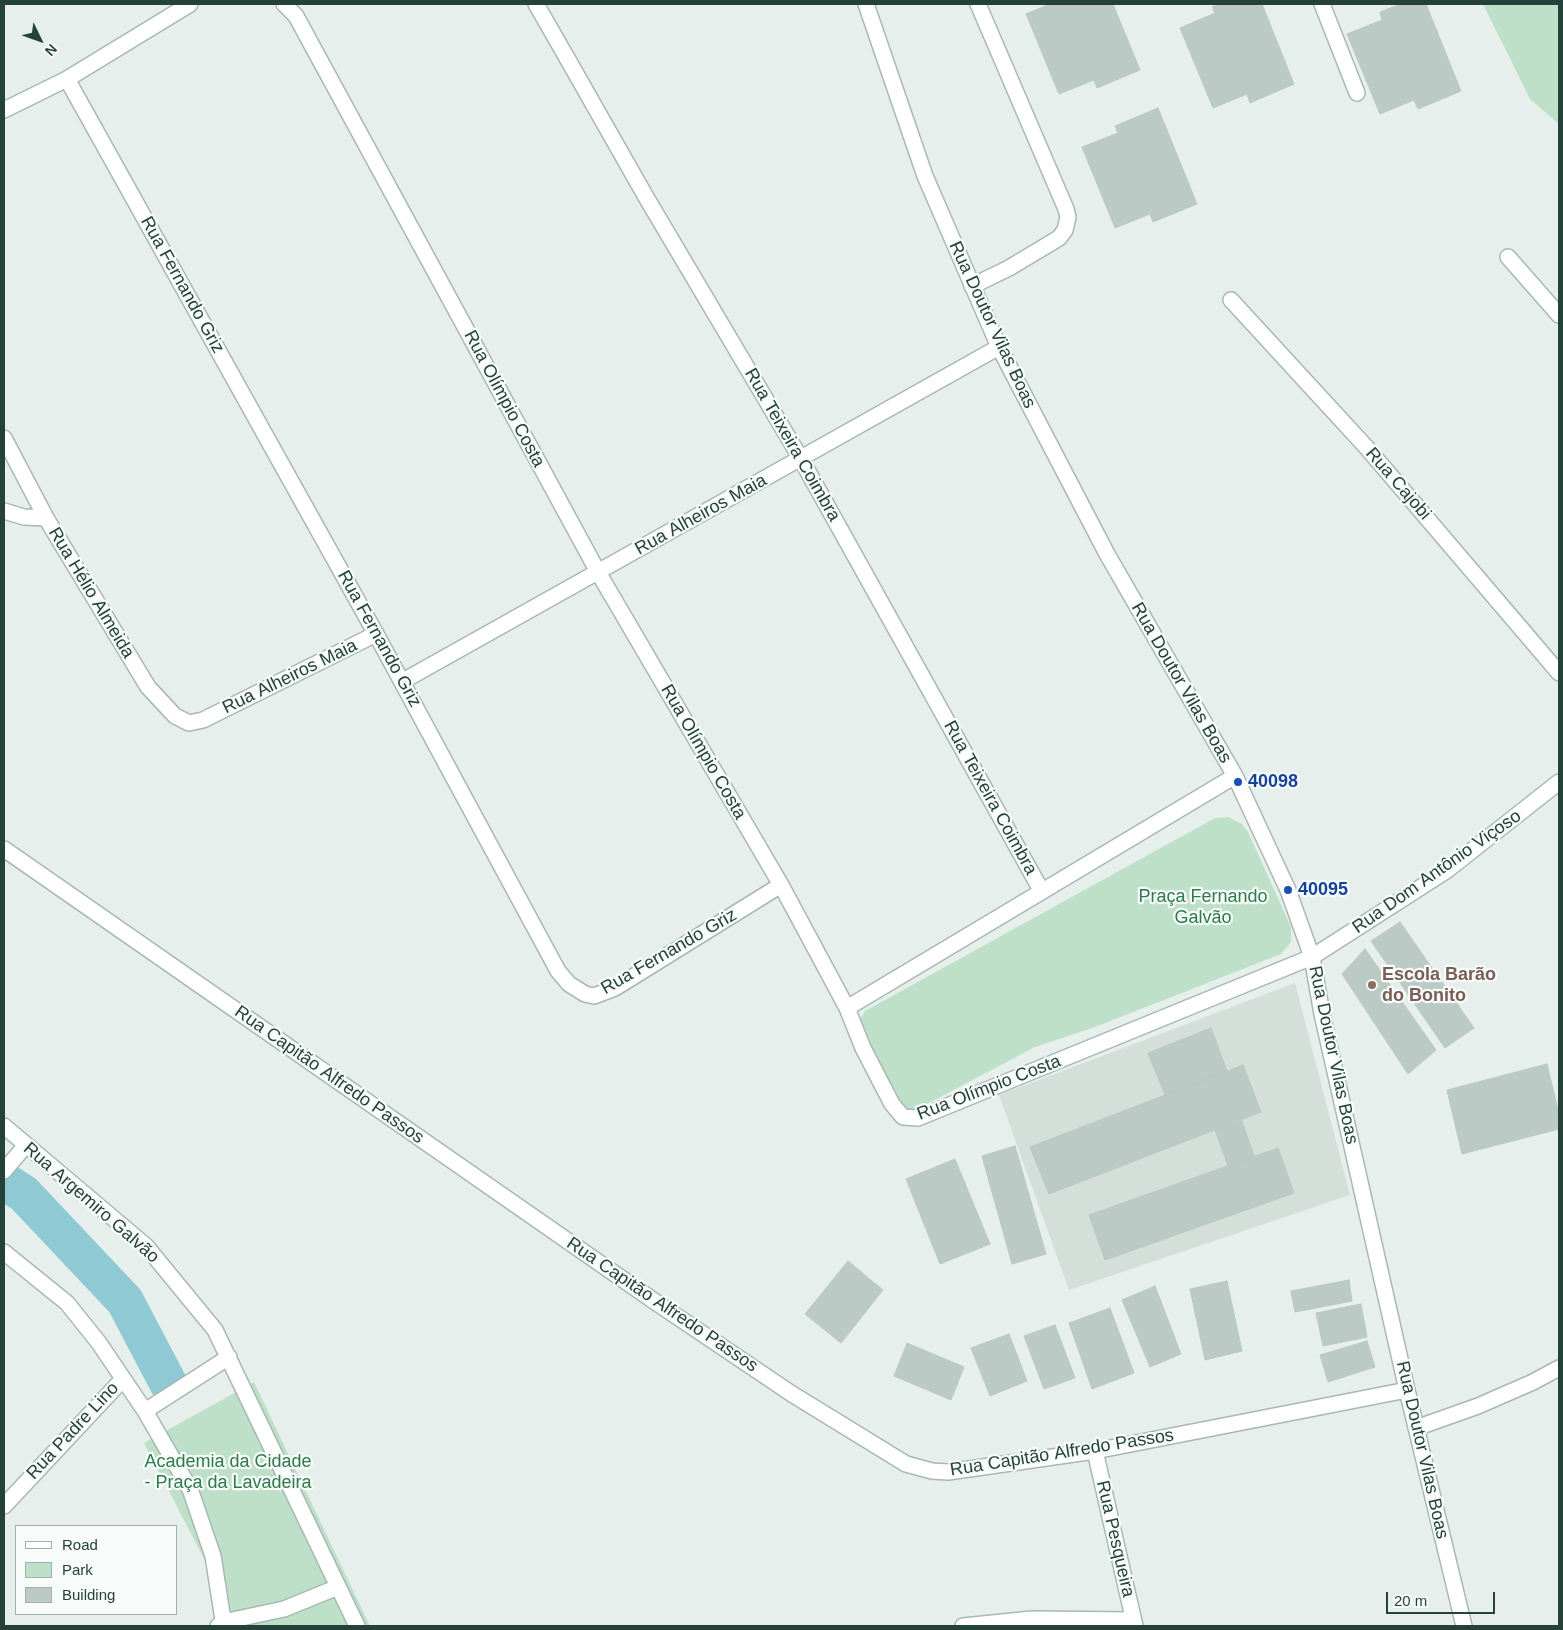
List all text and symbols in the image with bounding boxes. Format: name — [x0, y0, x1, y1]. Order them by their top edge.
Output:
north arrow — [15, 15, 65, 65]
text: N — [42, 41, 60, 59]
street label: Rua Fernando Griz — [135, 213, 229, 357]
street label: Rua Doutor Vilas Boas — [944, 238, 1040, 412]
street label: Rua Olímpio Costa — [459, 327, 549, 471]
street label: Rua Teixeira Coimbra — [739, 365, 845, 525]
street label: Rua Cajobi — [1361, 443, 1435, 525]
street label: Rua Alheiros Maia — [631, 470, 771, 560]
street label: Rua Hélio Almeida — [43, 524, 139, 662]
street label: Rua Fernando Griz — [332, 567, 426, 711]
street label: Rua Doutor Vilas Boas — [1126, 599, 1236, 767]
street label: Rua Alheiros Maia — [219, 635, 361, 719]
street label: Rua Olímpio Costa — [656, 681, 750, 823]
street label: Rua Teixeira Coimbra — [939, 717, 1041, 879]
place label: 40098 — [1248, 771, 1298, 793]
marker: 40098 — [1232, 776, 1244, 788]
street label: Rua Dom Antônio Viçoso — [1349, 806, 1525, 938]
place label: 40095 — [1298, 879, 1348, 901]
marker: 40095 — [1282, 884, 1294, 896]
park label: Praça Fernando Galvão — [1138, 886, 1268, 929]
street label: Rua Fernando Griz — [597, 904, 741, 1000]
street label: Rua Doutor Vilas Boas — [1304, 964, 1362, 1146]
place label: Escola Barão do Bonito — [1382, 964, 1496, 1006]
marker: Escola Barão do Bonito — [1366, 979, 1378, 991]
street label: Rua Capitão Alfredo Passos — [230, 1001, 428, 1149]
street label: Rua Olímpio Costa — [914, 1051, 1064, 1125]
street label: Rua Argemiro Galvão — [19, 1138, 163, 1268]
street label: Rua Capitão Alfredo Passos — [562, 1233, 762, 1377]
street label: Rua Doutor Vilas Boas — [1391, 1359, 1453, 1541]
street label: Rua Padre Lino — [22, 1378, 124, 1484]
street label: Rua Capitão Alfredo Passos — [949, 1425, 1175, 1481]
park label: Academia da Cidade - Praça da Lavadeira — [144, 1451, 312, 1494]
street label: Rua Pesqueira — [1091, 1479, 1139, 1599]
legend — [15, 1525, 178, 1615]
text: Road — [62, 1536, 98, 1553]
text: Park — [62, 1561, 93, 1578]
scale bar — [1388, 1582, 1497, 1614]
text: Building — [62, 1586, 115, 1603]
text: 20 m — [1394, 1592, 1427, 1609]

